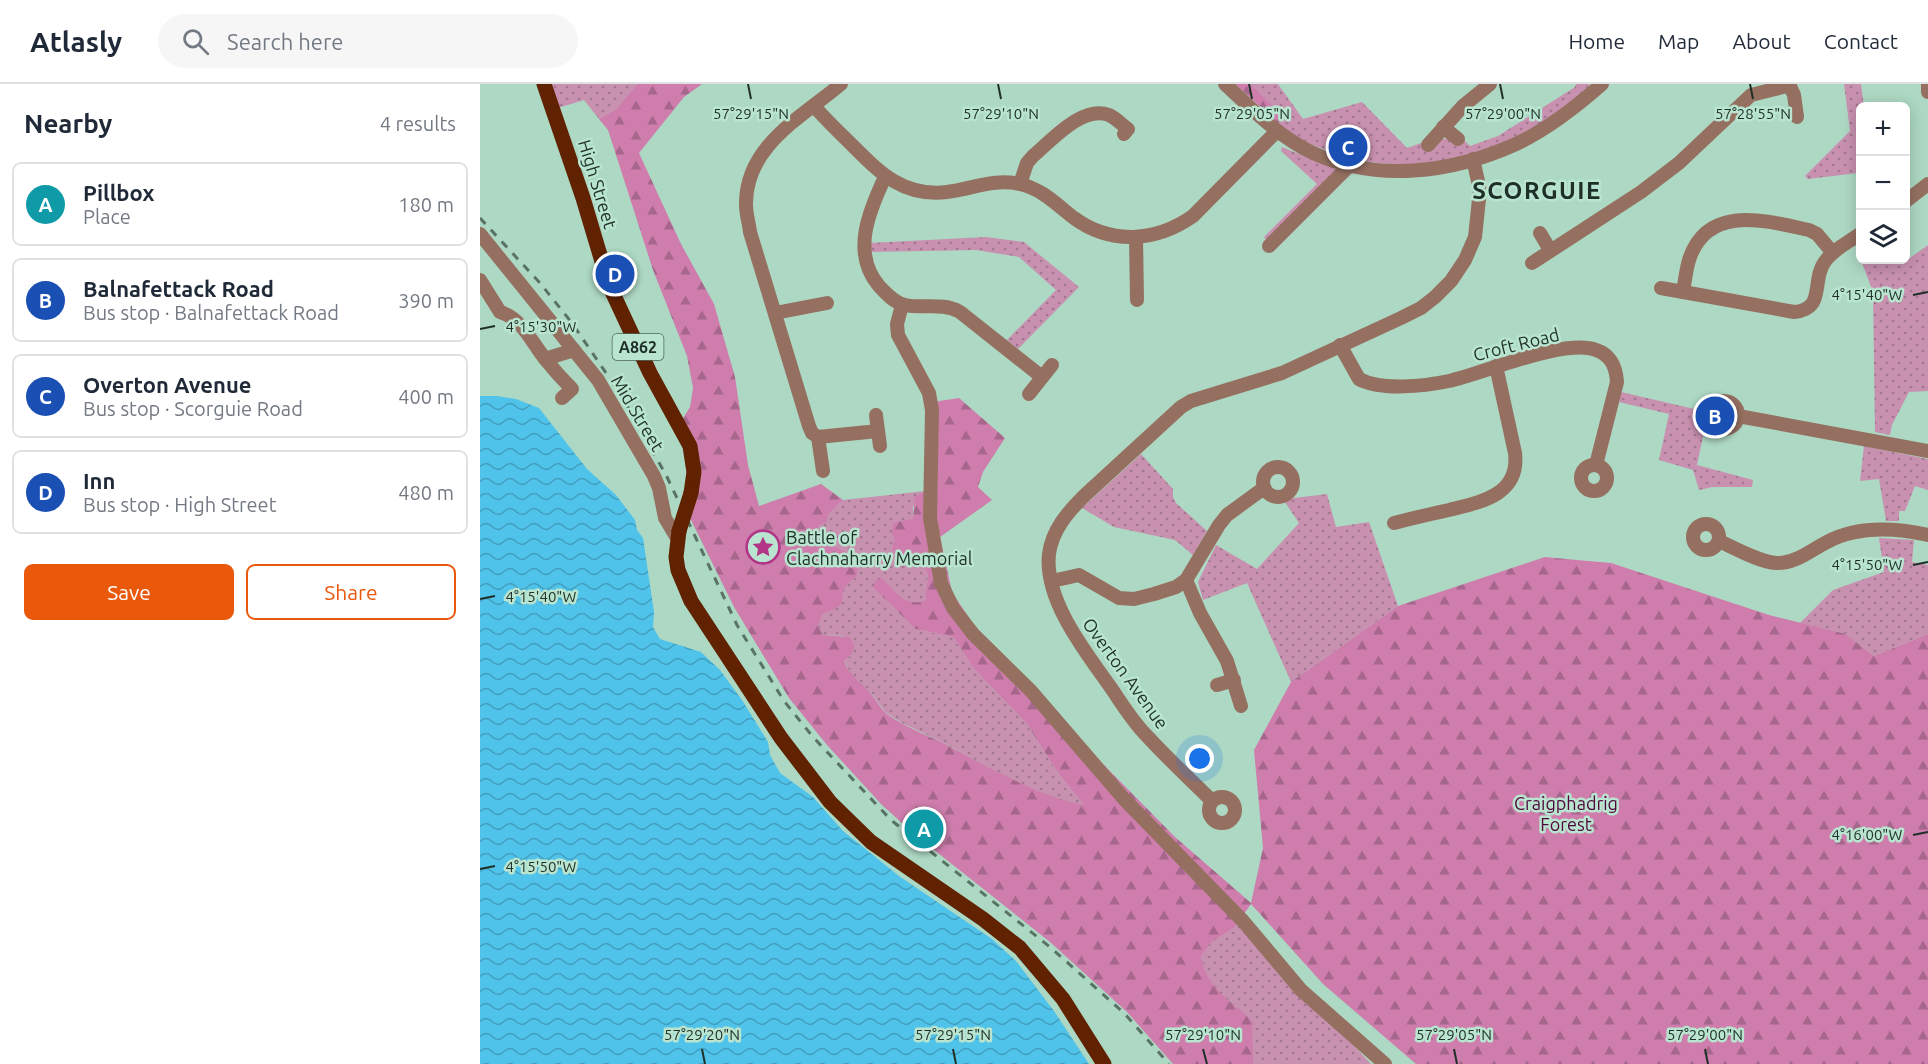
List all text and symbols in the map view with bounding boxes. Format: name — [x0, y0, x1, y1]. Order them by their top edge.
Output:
search box — [158, 14, 578, 68]
icon: search — [179, 25, 212, 58]
text: Atlasly — [30, 26, 122, 57]
text: Search here — [227, 29, 343, 54]
text: Home — [1568, 29, 1625, 53]
text: Map — [1658, 29, 1699, 53]
text: About — [1732, 29, 1791, 53]
text: Contact — [1824, 29, 1898, 53]
map controls — [1856, 102, 1910, 264]
button: + — [1856, 102, 1910, 156]
text: 57°29'15"N — [713, 105, 789, 122]
text: 57°29'10"N — [963, 105, 1039, 122]
text: 57°29'05"N — [1214, 105, 1290, 122]
text: 57°29'00"N — [1465, 105, 1541, 122]
text: 57°28'55"N — [1715, 105, 1791, 122]
text: Nearby — [24, 109, 112, 138]
text: 4 results — [380, 112, 456, 135]
pin: C — [1328, 124, 1368, 170]
street label: High Street — [575, 137, 621, 231]
button: − — [1856, 156, 1910, 210]
district label: SCORGUIE — [1472, 177, 1602, 204]
text: Pillbox — [83, 180, 154, 205]
text: A — [38, 193, 53, 216]
text: 180 m — [398, 193, 454, 216]
text: Place — [83, 205, 131, 228]
button: layers — [1856, 210, 1910, 264]
pin: D — [596, 252, 634, 297]
text: Balnafettack Road — [83, 276, 274, 301]
text: 4°15'40"W — [1832, 286, 1903, 303]
text: B — [39, 289, 52, 312]
text: 390 m — [398, 289, 454, 312]
text: Bus stop · Balnafettack Road — [83, 301, 339, 324]
text: 4°15'30"W — [506, 318, 577, 335]
street label: Croft Road — [1471, 324, 1561, 364]
road number: A862 — [612, 334, 664, 360]
street label: Mid Street — [608, 371, 668, 455]
text: Overton Avenue — [83, 372, 251, 397]
text: C — [39, 385, 52, 408]
text: 400 m — [398, 385, 454, 408]
pin: B — [1696, 394, 1734, 438]
text: Bus stop · Scorguie Road — [83, 397, 303, 420]
text: Inn — [83, 468, 115, 493]
text: D — [38, 481, 53, 504]
text: 480 m — [398, 481, 454, 504]
text: Bus stop · High Street — [83, 493, 277, 516]
place label: Battle of Clachnaharry Memorial — [786, 527, 973, 568]
place icon: Battle of Clachnaharry Memorial — [745, 529, 781, 565]
text: 4°15'50"W — [1832, 556, 1903, 573]
button: Save — [24, 564, 234, 620]
button: Share — [246, 564, 456, 620]
text: 4°15'40"W — [506, 588, 577, 605]
street label: Overton Avenue — [1079, 614, 1173, 732]
your location — [1185, 744, 1214, 773]
park label: Craigphadrig Forest — [1514, 793, 1618, 834]
pin: A — [904, 806, 944, 852]
text: 4°16'00"W — [1832, 826, 1903, 843]
text: 4°15'50"W — [506, 858, 577, 875]
text: 57°29'20"N — [664, 1026, 740, 1043]
text: 57°29'15"N — [915, 1026, 991, 1043]
text: 57°29'10"N — [1165, 1026, 1241, 1043]
text: 57°29'05"N — [1416, 1026, 1492, 1043]
text: 57°29'00"N — [1667, 1026, 1743, 1043]

